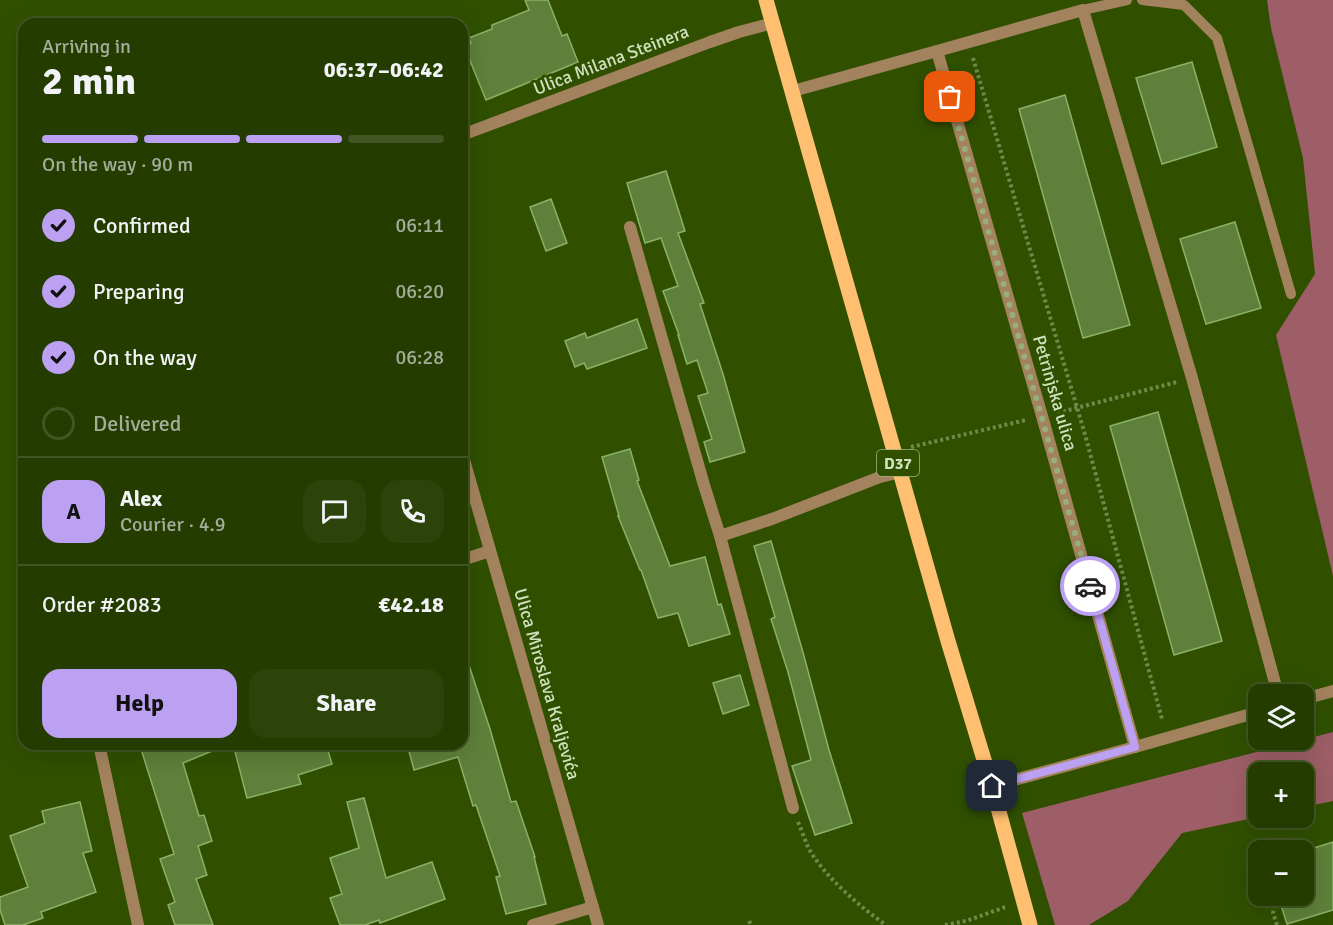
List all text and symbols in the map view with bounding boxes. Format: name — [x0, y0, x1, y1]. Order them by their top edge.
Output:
street label: Ulica Milana Steinera — [530, 20, 692, 100]
text: Arriving in — [42, 34, 131, 59]
text: 06:37–06:42 — [324, 56, 444, 83]
text: 2 min — [42, 57, 136, 105]
pin — [924, 71, 975, 122]
icon: bag — [933, 80, 966, 113]
text: On the way · 90 m — [42, 152, 193, 177]
icon: check — [42, 209, 75, 242]
text: Confirmed — [93, 212, 191, 239]
text: 06:11 — [395, 213, 444, 238]
icon: check — [42, 275, 75, 308]
text: Preparing — [93, 278, 185, 305]
text: 06:20 — [395, 279, 444, 304]
street label: Petrinjska ulica — [1028, 333, 1082, 453]
icon: check — [42, 341, 75, 374]
text: On the way — [93, 344, 197, 371]
text: 06:28 — [395, 345, 444, 370]
text: Delivered — [93, 410, 181, 437]
road number: D37 — [877, 450, 919, 476]
button: chat — [303, 480, 366, 543]
button: phone — [381, 480, 444, 543]
text: Alex — [120, 485, 162, 512]
text: A — [66, 498, 81, 525]
text: Courier · 4.9 — [120, 512, 226, 537]
courier — [1060, 556, 1120, 616]
icon: car — [1074, 570, 1107, 603]
street label: Ulica Miroslava Kraljevića — [509, 586, 585, 782]
text: Order #2083 — [42, 591, 162, 618]
text: €42.18 — [378, 591, 444, 618]
button: Help — [42, 669, 237, 738]
button: Share — [249, 669, 444, 738]
map controls — [1248, 684, 1314, 906]
button: layers — [1248, 684, 1314, 750]
pin — [966, 760, 1017, 811]
button: + — [1248, 762, 1314, 828]
icon: home — [975, 769, 1008, 802]
button: − — [1248, 840, 1314, 906]

